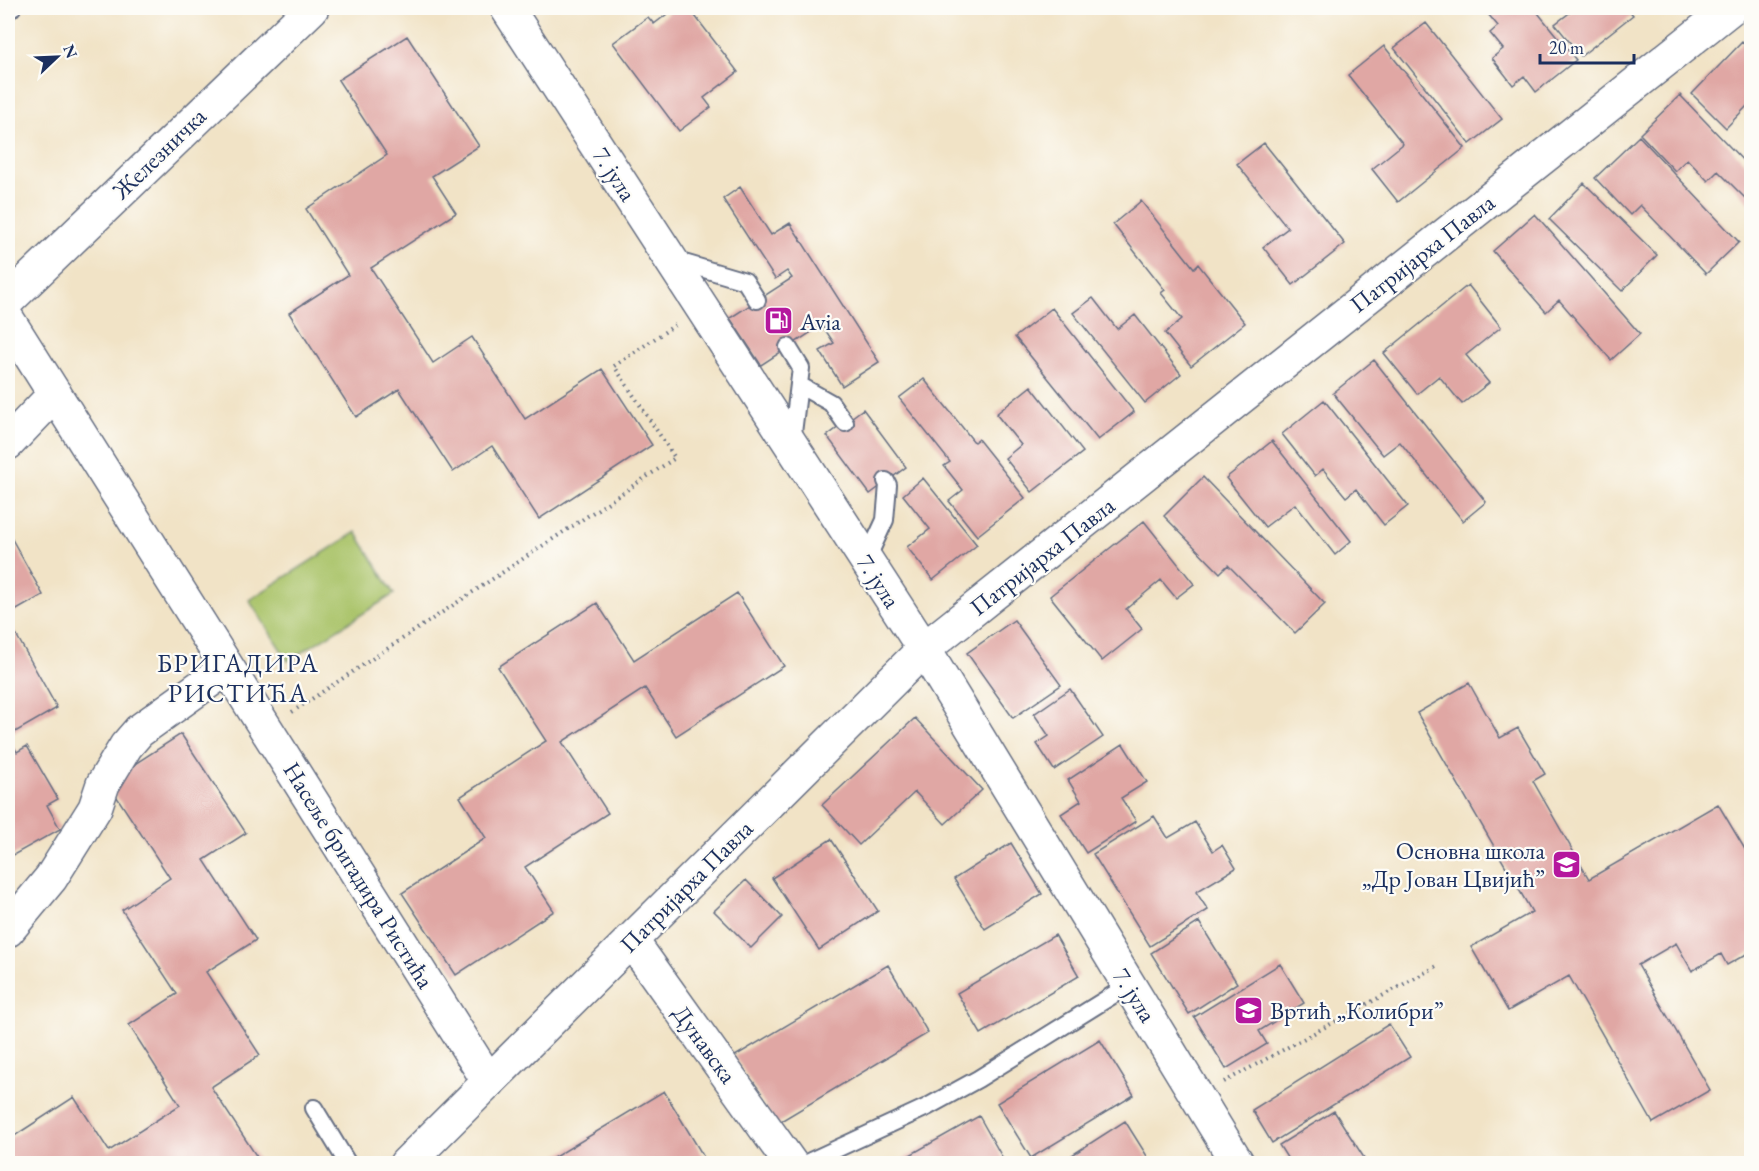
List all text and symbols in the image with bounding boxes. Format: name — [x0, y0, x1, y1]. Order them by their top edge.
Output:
north arrow — [27, 27, 87, 87]
scale bar — [1540, 27, 1634, 65]
text: 20 m — [1549, 36, 1584, 59]
text: N — [58, 41, 83, 61]
street label: Железничка — [105, 100, 213, 206]
street label: 7. јула — [586, 141, 644, 207]
street label: Патријарха Павла — [1343, 186, 1501, 319]
fuel station icon: Avia — [763, 305, 795, 337]
place label: Avia — [799, 306, 841, 337]
street label: Патријарха Павла — [963, 489, 1121, 622]
street label: 7. јула — [850, 548, 908, 614]
district label: БРИГАДИРА РИСТИЋА — [157, 646, 319, 710]
street label: Насеље бригадира Ристића — [277, 756, 442, 994]
street label: Патријарха Павла — [613, 813, 759, 959]
place label: Основна школа „Др Јован Цвијић” — [1362, 835, 1545, 894]
school or university icon: Основна школа „Др Јован Цвијић” — [1550, 848, 1582, 880]
street label: 7. јула — [1106, 962, 1164, 1028]
school or university icon: Вртић „Колибри” — [1233, 994, 1265, 1026]
place label: Вртић „Колибри” — [1270, 995, 1444, 1026]
street label: Дунавска — [666, 999, 744, 1090]

